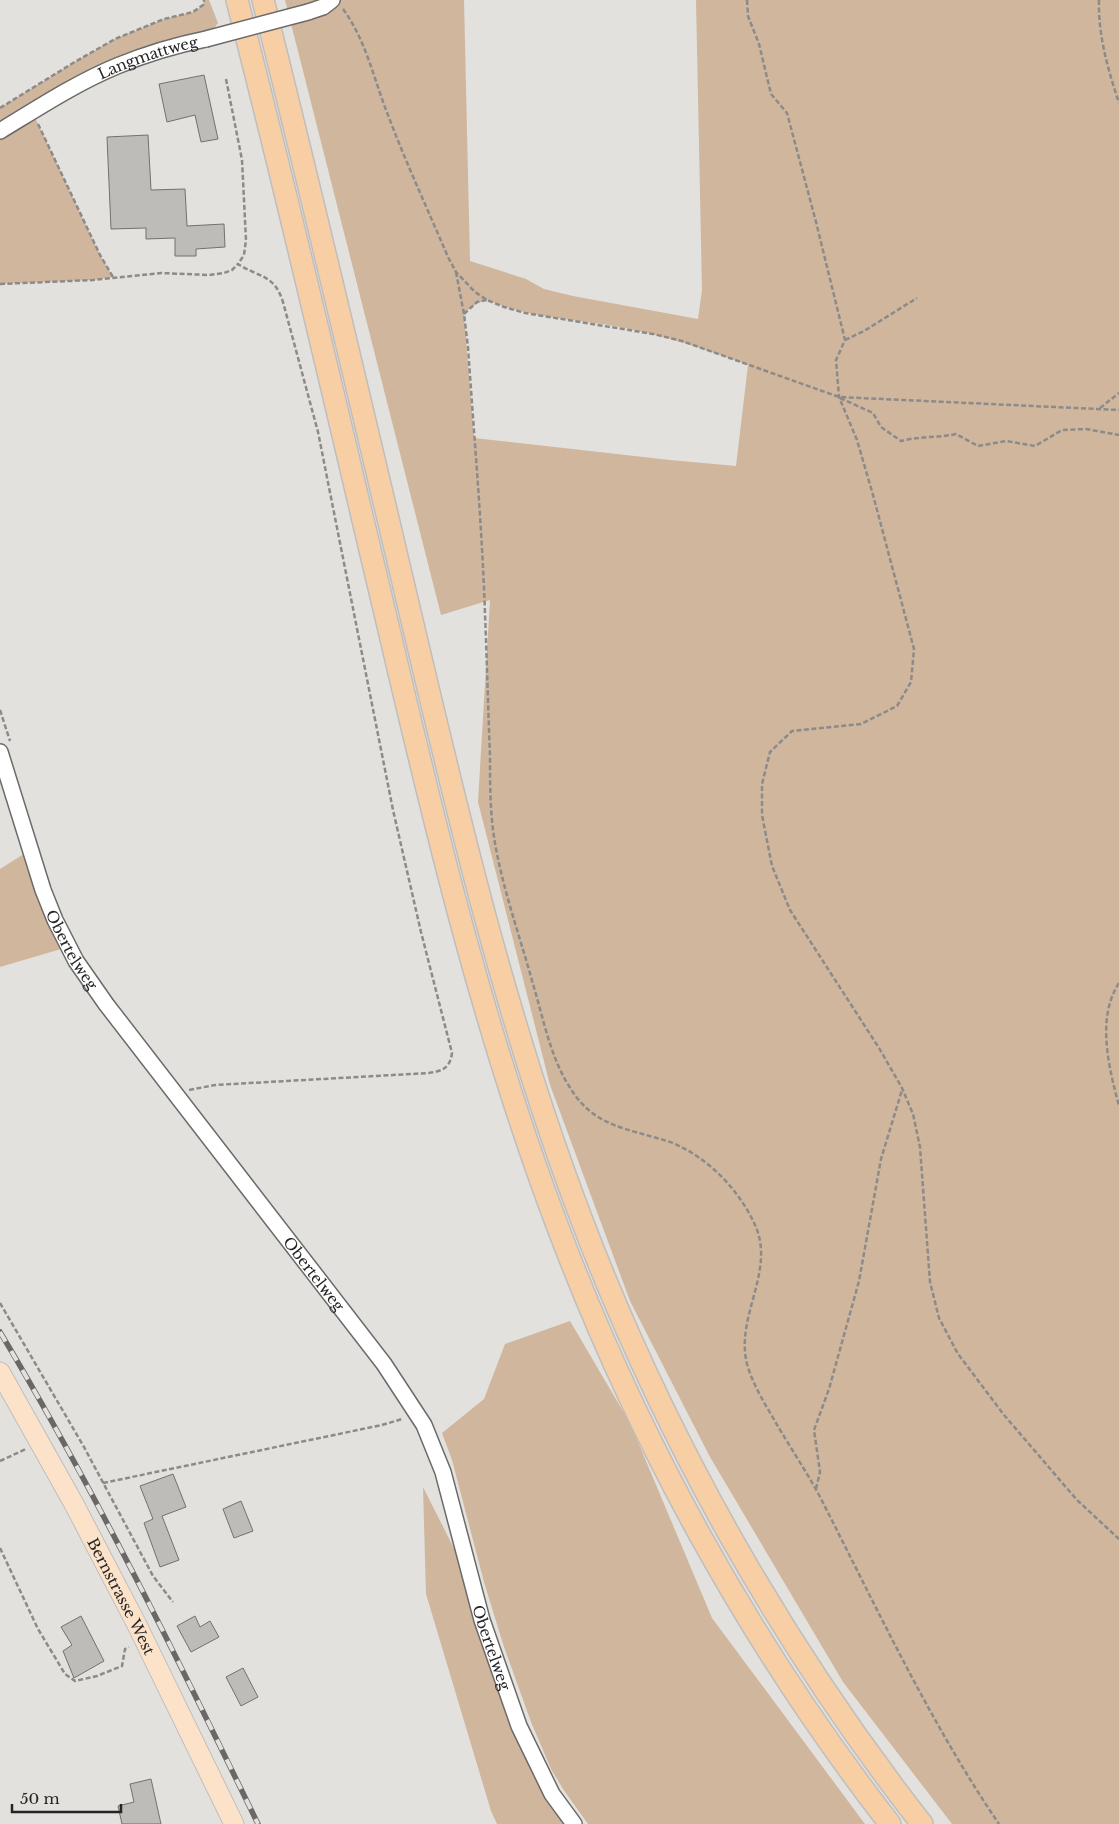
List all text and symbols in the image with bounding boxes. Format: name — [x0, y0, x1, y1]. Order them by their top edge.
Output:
street label: Langmattweg — [95, 31, 200, 83]
street label: Obertelweg — [42, 907, 103, 994]
street label: Obertelweg — [279, 1233, 350, 1315]
street label: Bernstrasse West — [84, 1534, 160, 1658]
street label: Obertelweg — [469, 1603, 516, 1694]
scale bar — [12, 1782, 121, 1814]
text: 50 m — [20, 1789, 60, 1808]

